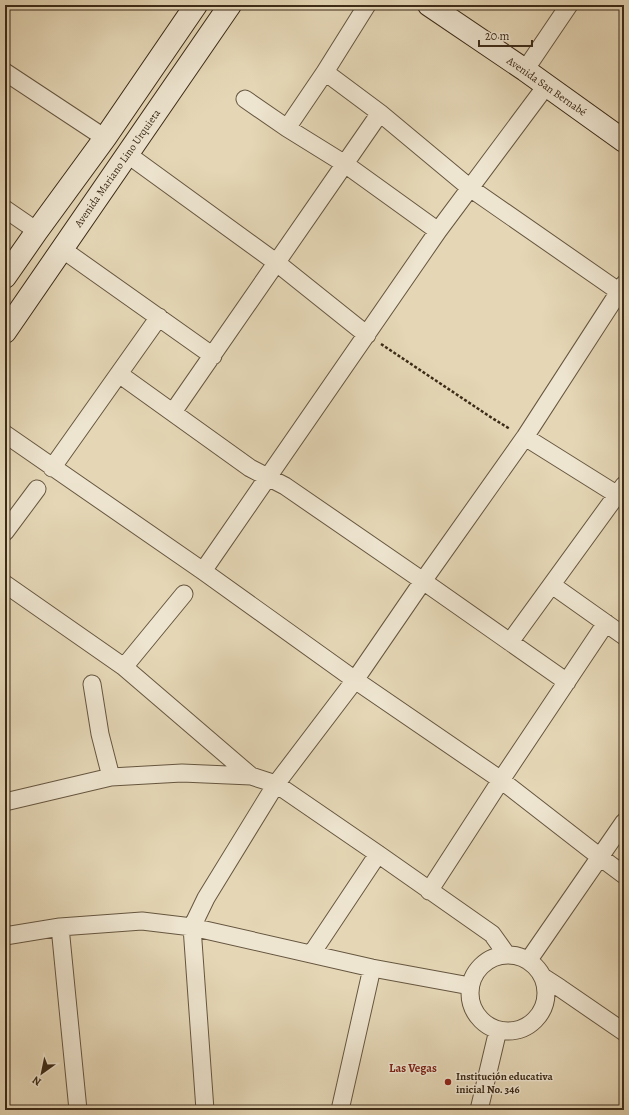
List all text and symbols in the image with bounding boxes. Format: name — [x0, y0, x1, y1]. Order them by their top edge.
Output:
scale bar — [479, 22, 532, 48]
text: 20 m — [485, 28, 509, 44]
street label: Avenida San Bernabé — [503, 53, 590, 120]
street label: Avenida Mariano Lino Urquieta — [70, 106, 164, 231]
north arrow — [22, 1053, 62, 1093]
district label: Las Vegas — [389, 1060, 437, 1076]
place label: Institución educativa inicial No. 346 — [456, 1069, 554, 1097]
text: N — [29, 1072, 44, 1089]
marker: Institución educativa inicial No. 346 — [443, 1077, 453, 1087]

